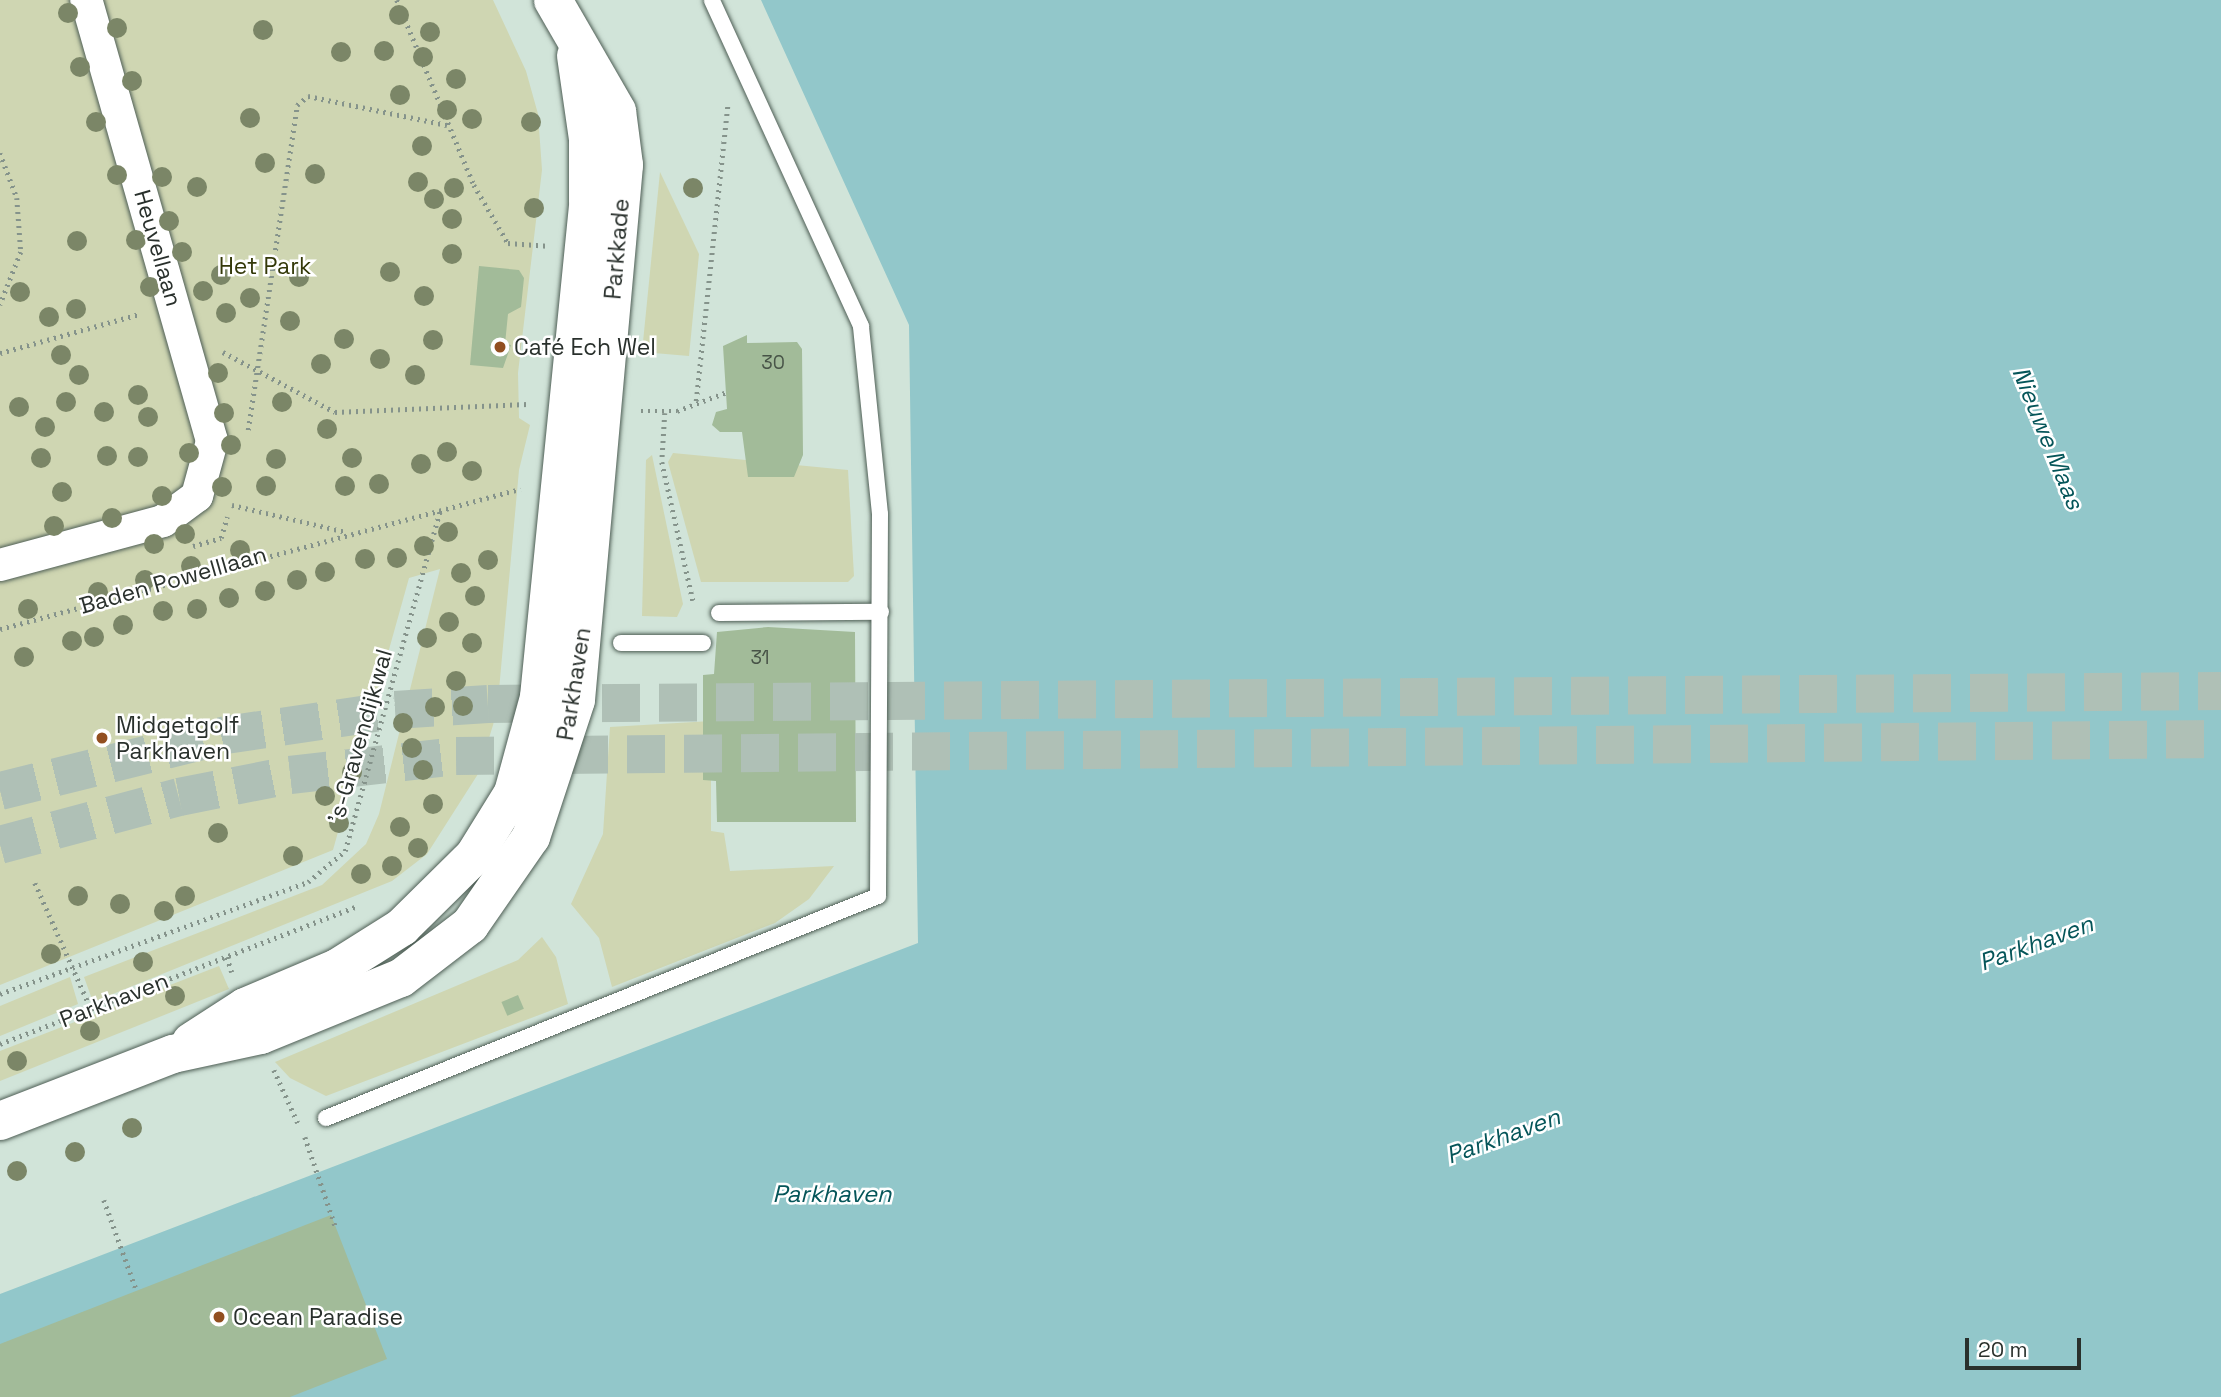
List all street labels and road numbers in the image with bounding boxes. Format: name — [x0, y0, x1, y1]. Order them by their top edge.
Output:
street label: Heuvellaan — [128, 186, 188, 310]
street label: Parkkade — [599, 197, 635, 301]
street label: Baden Powelllaan — [76, 540, 270, 620]
street label: Parkhaven — [551, 625, 597, 743]
street label: 's-Gravendijkwal — [322, 646, 398, 826]
street label: Parkhaven — [56, 967, 172, 1033]

